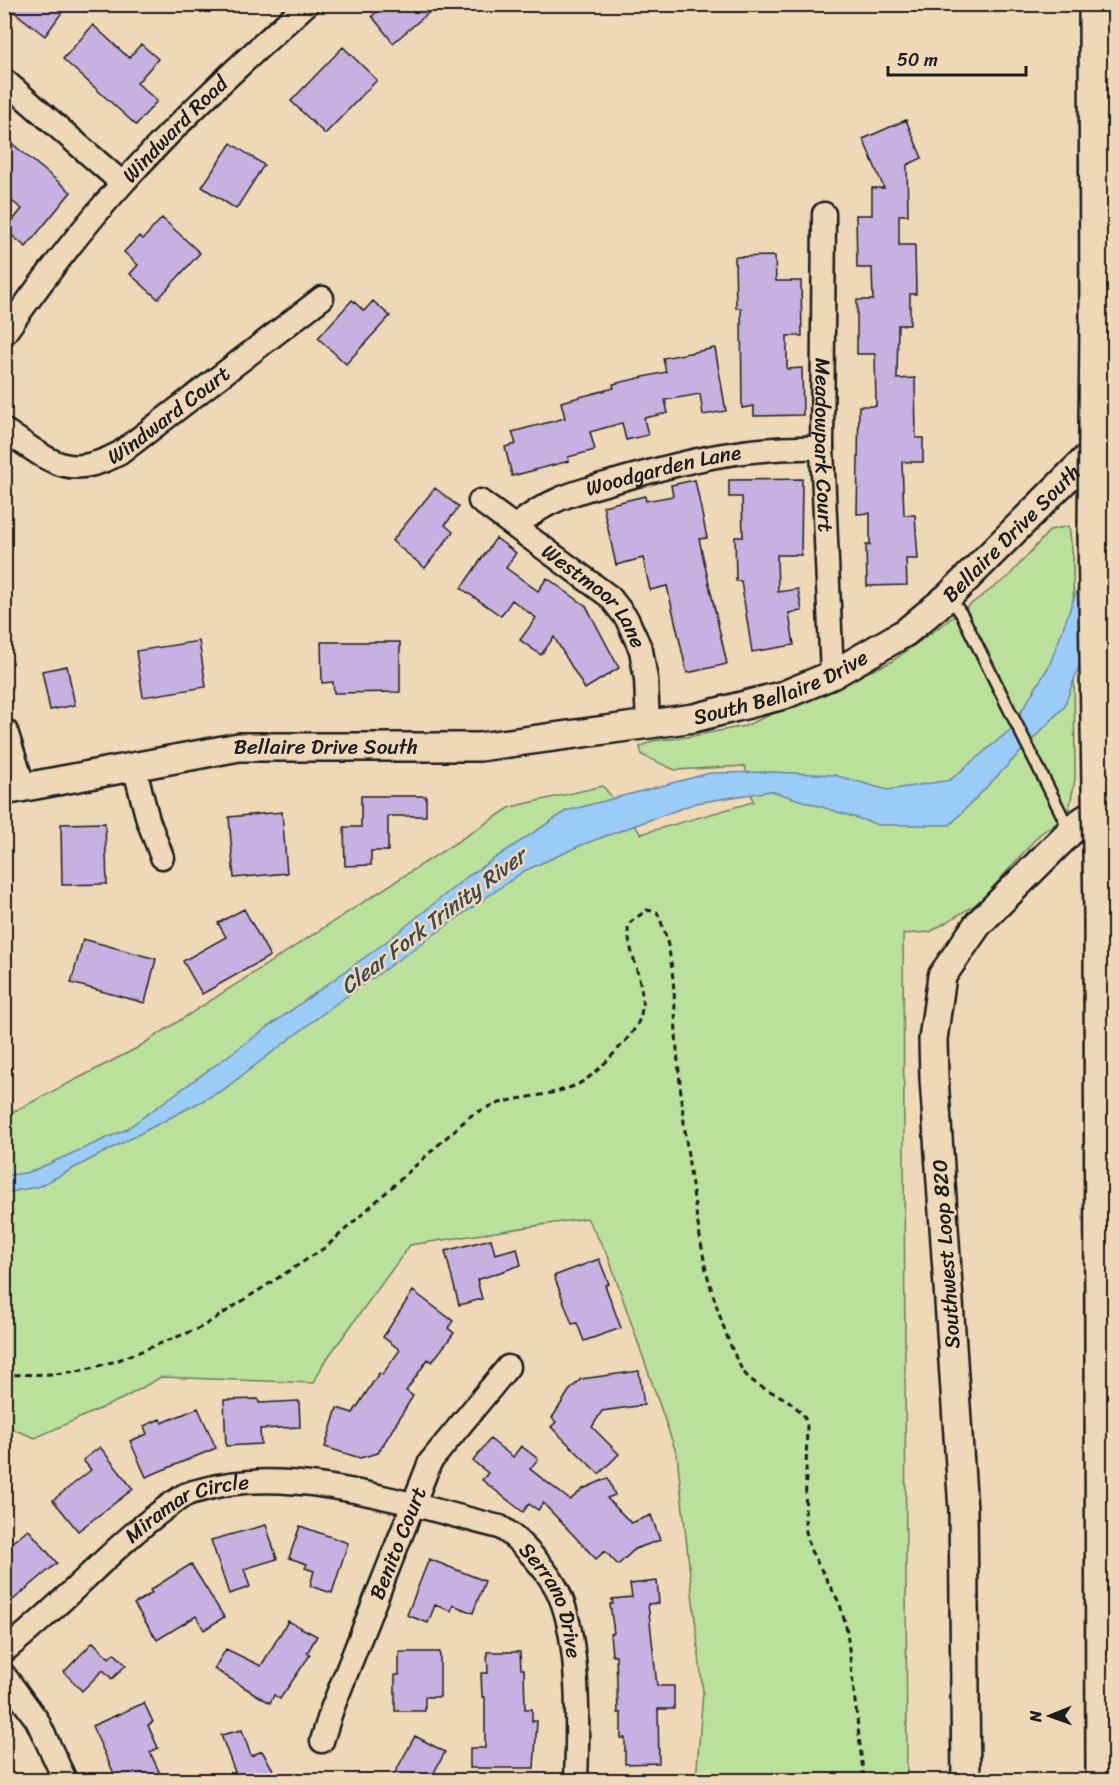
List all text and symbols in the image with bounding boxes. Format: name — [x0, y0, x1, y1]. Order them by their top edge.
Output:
scale bar — [888, 39, 1026, 77]
text: 50 m — [897, 44, 938, 76]
street label: Windward Road — [112, 65, 239, 192]
street label: Windward Court — [101, 356, 239, 476]
street label: Meadowpark Court — [803, 358, 845, 533]
street label: Woodgarden Lane — [581, 433, 743, 508]
street label: Bellaire Drive South — [933, 455, 1090, 612]
street label: Westmoor Lane — [533, 533, 657, 655]
street label: South Bellaire Drive — [689, 639, 876, 736]
street label: Bellaire Drive South — [234, 728, 418, 766]
water label: Clear Fork Trinity River — [331, 835, 538, 1004]
street label: Southwest Loop 820 — [920, 1158, 972, 1350]
street label: Miramar Circle — [115, 1463, 251, 1553]
street label: Benito Court — [358, 1481, 437, 1605]
street label: Serrano Drive — [509, 1533, 593, 1661]
north arrow — [1020, 1686, 1080, 1746]
text: N — [1021, 1710, 1050, 1723]

